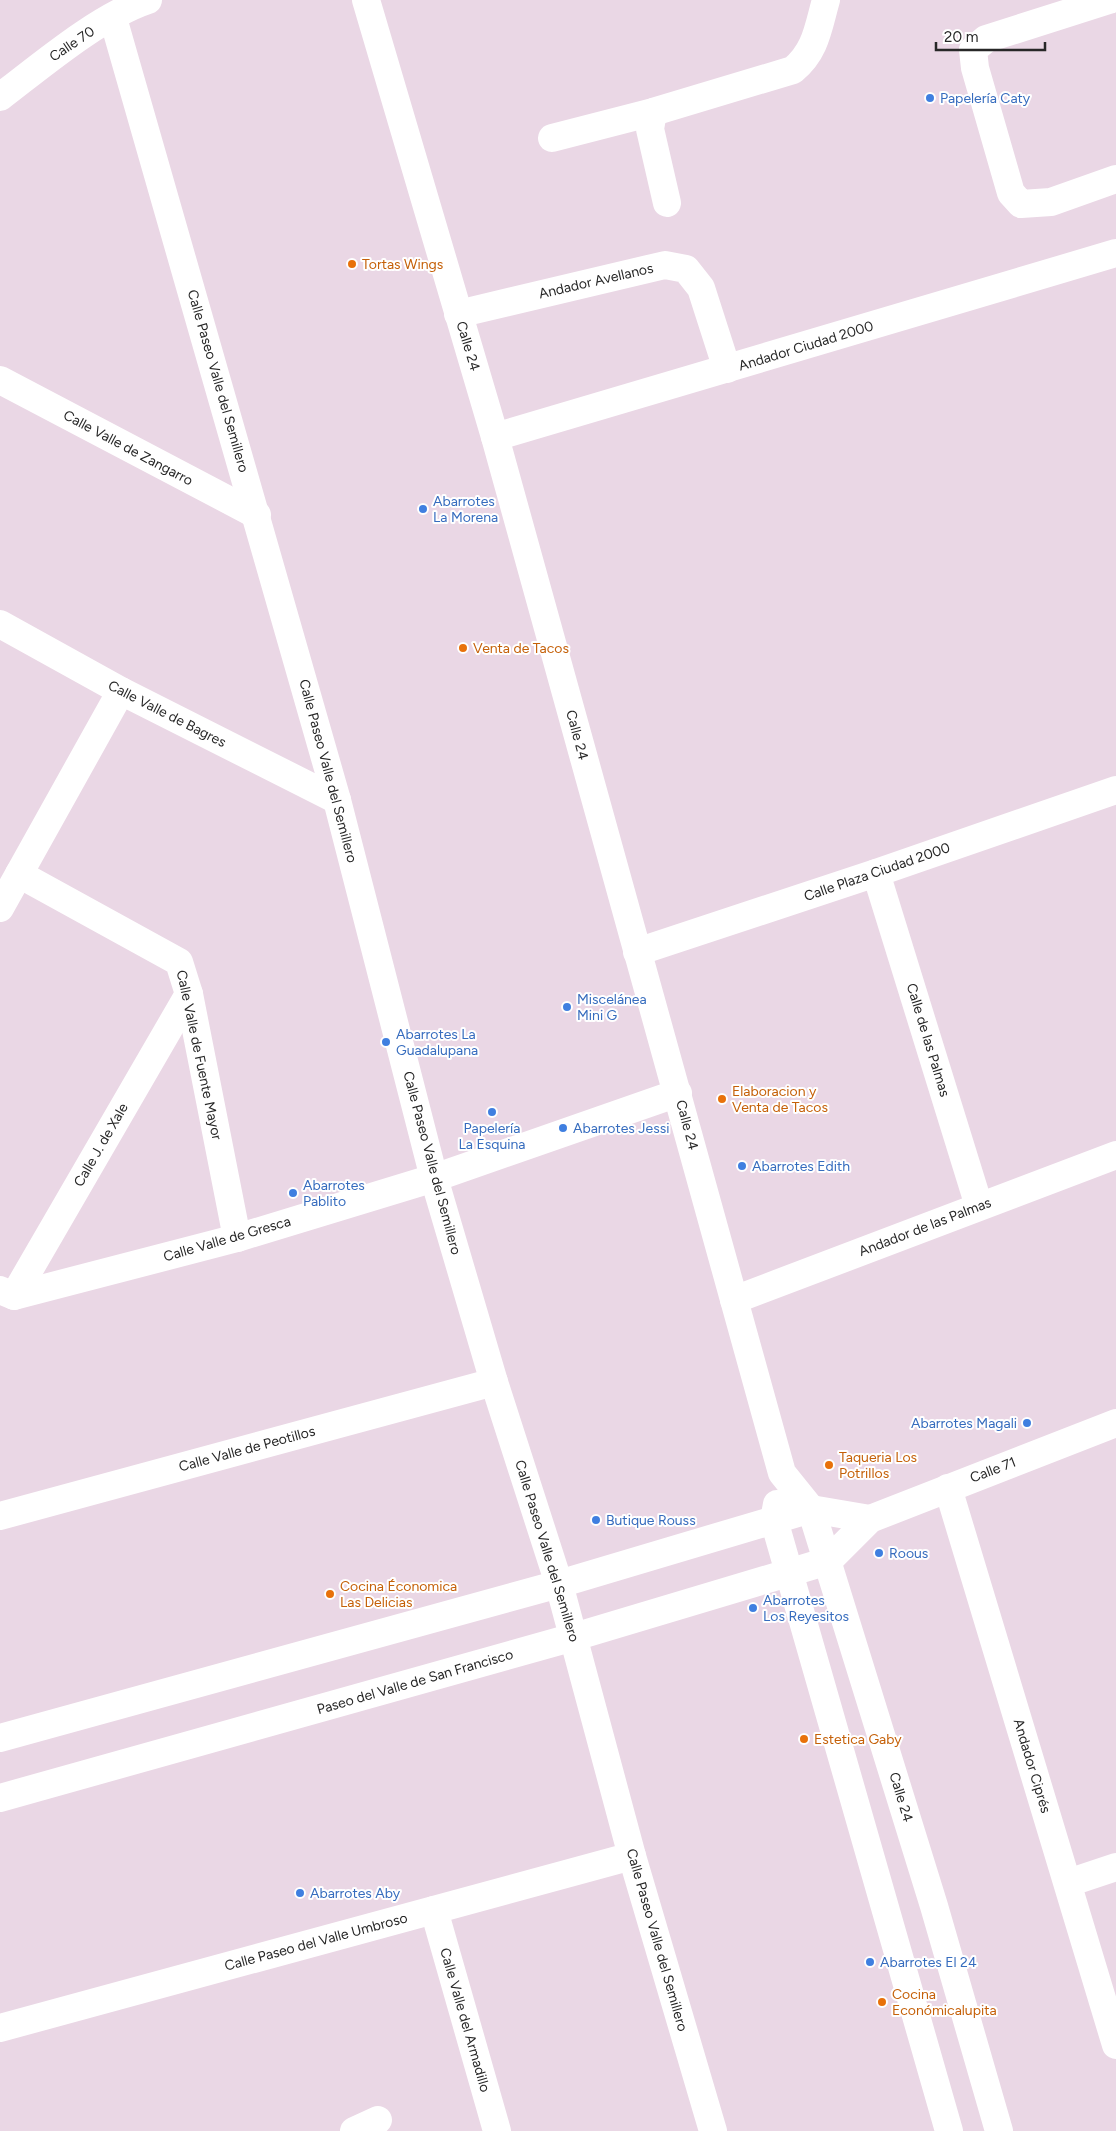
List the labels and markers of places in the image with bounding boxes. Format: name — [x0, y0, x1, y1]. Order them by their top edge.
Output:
place label: Papelería Caty — [940, 90, 1031, 107]
marker: Papelería Caty — [924, 92, 936, 104]
place label: Tortas Wings — [362, 256, 443, 273]
marker: Tortas Wings — [346, 258, 358, 270]
place label: Abarrotes La Morena — [433, 493, 498, 526]
marker: Abarrotes La Morena — [417, 503, 429, 515]
place label: Venta de Tacos — [473, 640, 569, 657]
marker: Venta de Tacos — [457, 642, 469, 654]
place label: Miscelánea Mini G — [577, 991, 647, 1024]
marker: Miscelánea Mini G — [561, 1001, 573, 1013]
place label: Abarrotes La Guadalupana — [396, 1026, 478, 1059]
marker: Abarrotes La Guadalupana — [380, 1036, 392, 1048]
place label: Elaboracion y Venta de Tacos — [732, 1083, 828, 1116]
marker: Elaboracion y Venta de Tacos — [716, 1093, 728, 1105]
marker: Papelería La Esquina — [486, 1106, 498, 1118]
place label: Papelería La Esquina — [459, 1120, 525, 1153]
place label: Abarrotes Jessi — [573, 1120, 669, 1137]
marker: Abarrotes Jessi — [557, 1122, 569, 1134]
place label: Abarrotes Edith — [752, 1158, 850, 1175]
marker: Abarrotes Edith — [736, 1160, 748, 1172]
place label: Abarrotes Pablito — [303, 1177, 365, 1210]
marker: Abarrotes Pablito — [287, 1187, 299, 1199]
place label: Abarrotes Magali — [911, 1415, 1017, 1432]
marker: Abarrotes Magali — [1021, 1417, 1033, 1429]
place label: Taqueria Los Potrillos — [839, 1449, 917, 1482]
marker: Taqueria Los Potrillos — [823, 1459, 835, 1471]
place label: Butique Rouss — [606, 1512, 696, 1529]
marker: Butique Rouss — [590, 1514, 602, 1526]
place label: Roous — [889, 1545, 928, 1562]
marker: Roous — [873, 1547, 885, 1559]
place label: Cocina Économica Las Delicias — [340, 1578, 457, 1611]
marker: Cocina Économica Las Delicias — [324, 1588, 336, 1600]
place label: Abarrotes Los Reyesitos — [763, 1592, 849, 1625]
marker: Abarrotes Los Reyesitos — [747, 1602, 759, 1614]
place label: Estetica Gaby — [814, 1731, 902, 1748]
marker: Estetica Gaby — [798, 1733, 810, 1745]
place label: Abarrotes Aby — [310, 1885, 401, 1902]
marker: Abarrotes Aby — [294, 1887, 306, 1899]
place label: Abarrotes El 24 — [880, 1954, 977, 1971]
marker: Abarrotes El 24 — [864, 1956, 876, 1968]
place label: Cocina Económicalupita — [892, 1986, 997, 2019]
marker: Cocina Económicalupita — [876, 1996, 888, 2008]

